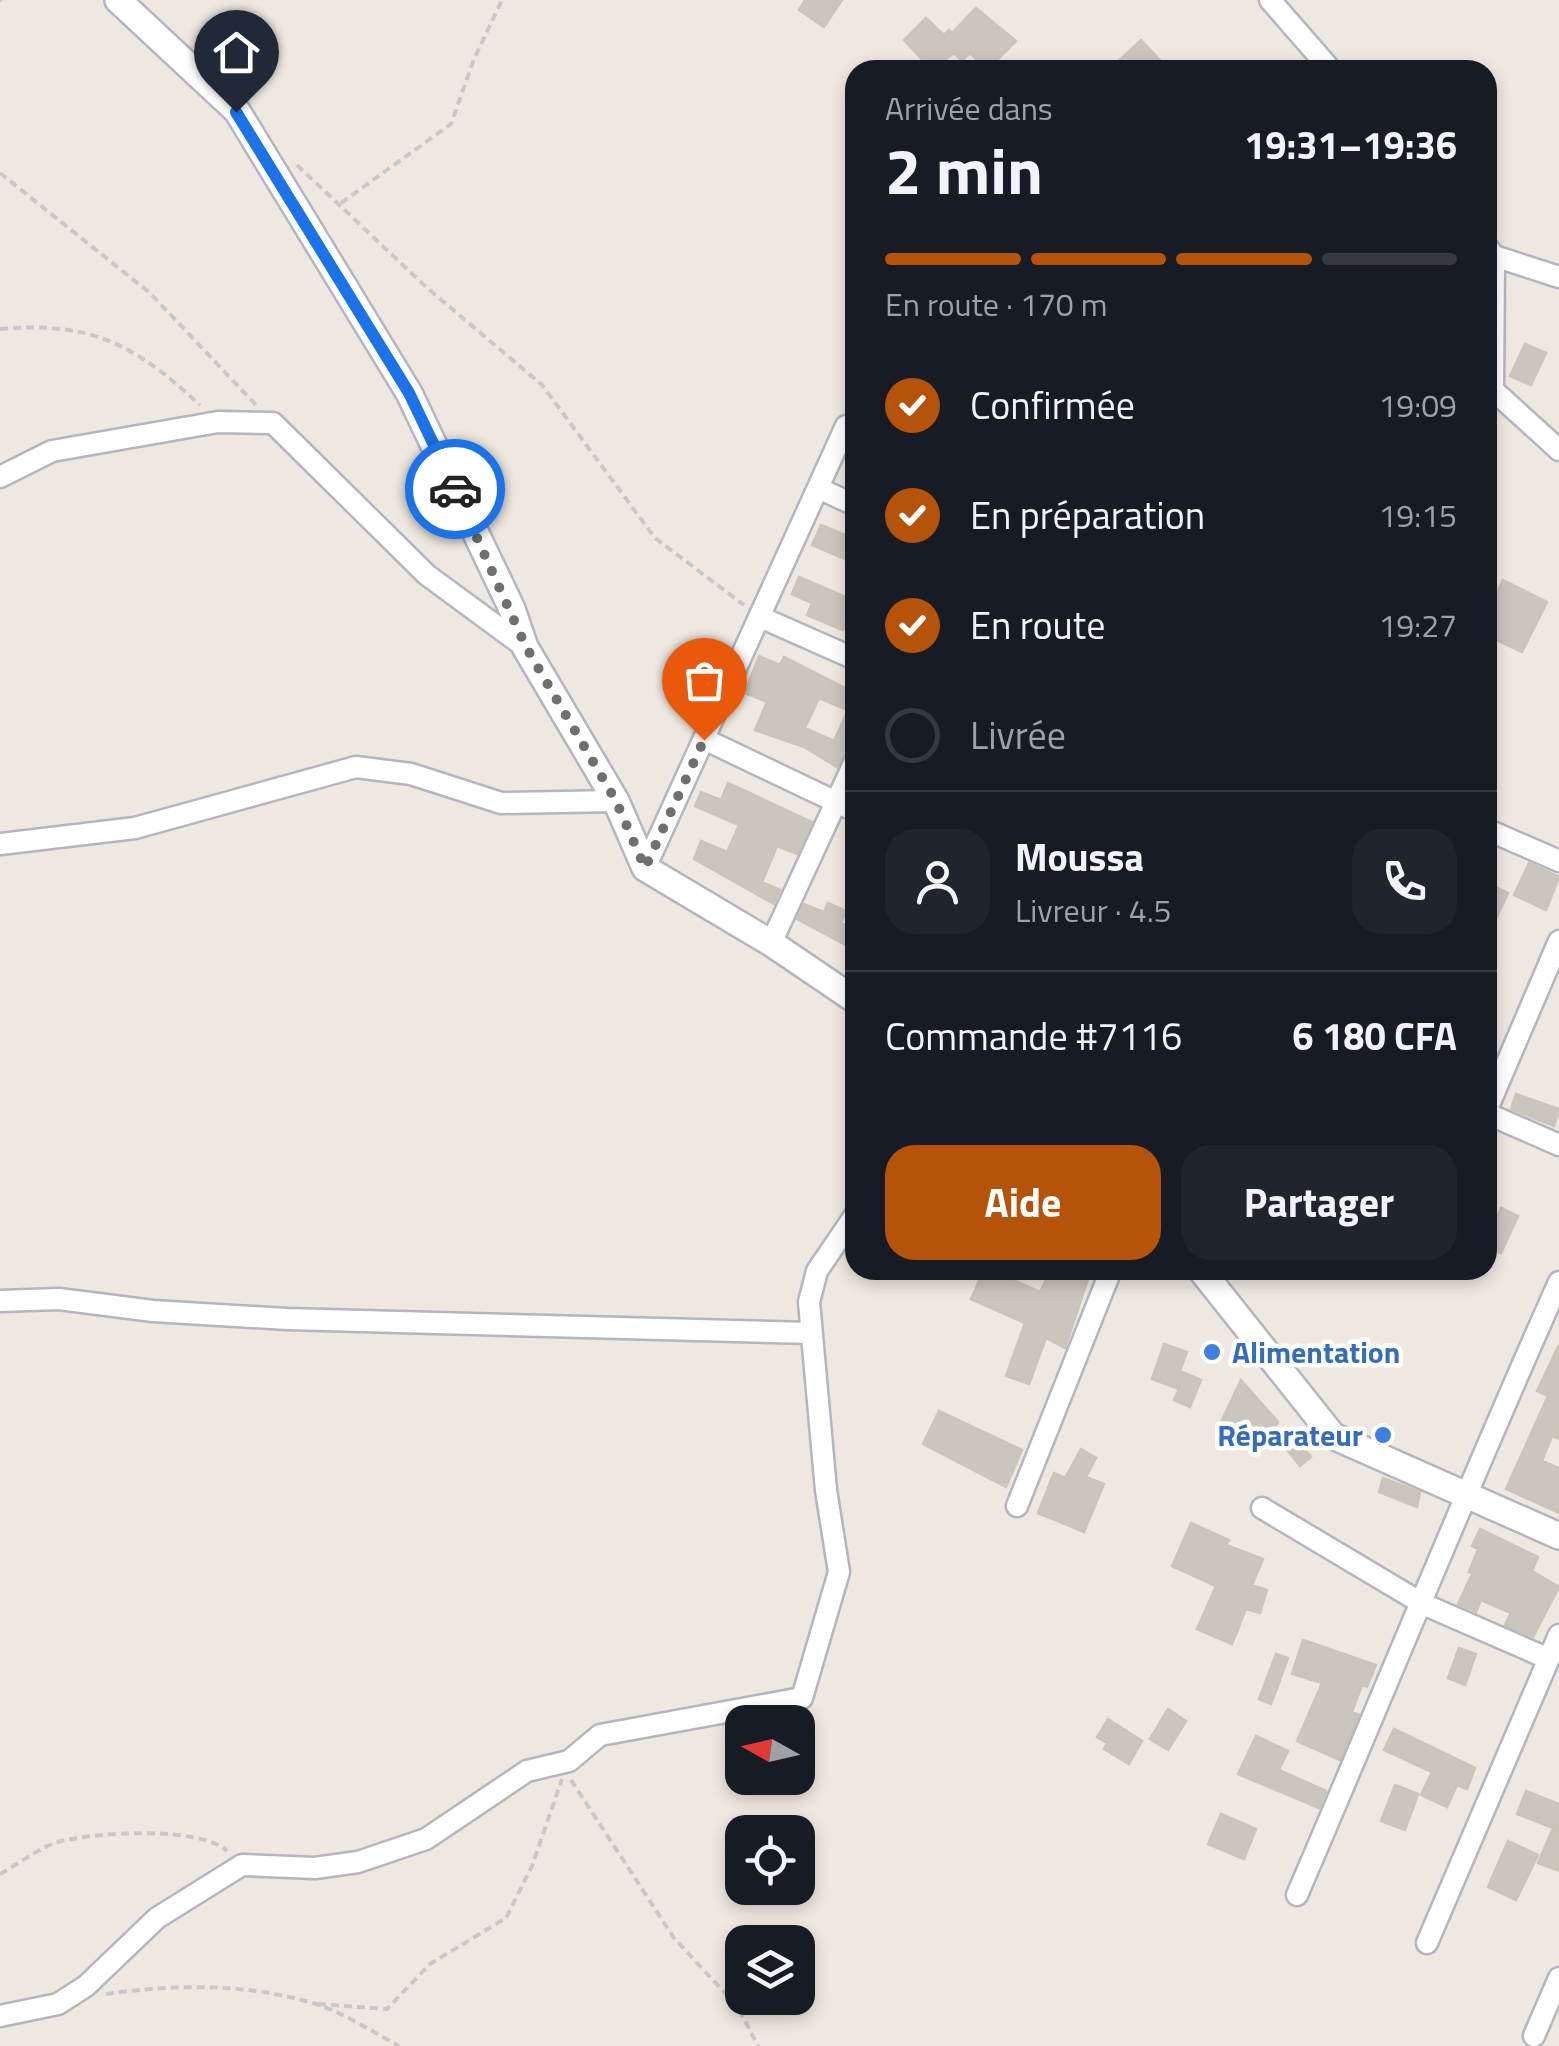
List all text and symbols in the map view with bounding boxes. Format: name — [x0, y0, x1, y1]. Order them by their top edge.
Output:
pin — [194, 10, 279, 113]
icon: home — [209, 25, 264, 80]
text: Arrivée dans — [885, 84, 1053, 132]
text: 19:31–19:36 — [1244, 116, 1457, 174]
text: 2 min — [885, 120, 1043, 219]
text: En route · 170 m — [885, 280, 1108, 328]
text: Confirmée — [970, 376, 1135, 434]
icon: check — [885, 378, 940, 433]
text: 19:09 — [1378, 381, 1457, 429]
courier — [405, 439, 505, 539]
icon: car — [428, 462, 483, 517]
text: En préparation — [970, 486, 1205, 544]
icon: check — [885, 488, 940, 543]
text: 19:15 — [1378, 491, 1457, 539]
text: En route — [970, 596, 1105, 654]
icon: check — [885, 598, 940, 653]
text: 19:27 — [1378, 601, 1457, 649]
pin — [662, 638, 747, 741]
icon: bag — [677, 653, 732, 708]
text: Livrée — [970, 706, 1066, 764]
text: Moussa — [1015, 828, 1144, 886]
button: person — [885, 829, 990, 934]
button: phone — [1352, 829, 1457, 934]
text: Livreur · 4.5 — [1015, 886, 1171, 934]
text: Commande #7116 — [885, 1007, 1182, 1065]
text: 6 180 CFA — [1292, 1007, 1457, 1065]
button: Aide — [885, 1145, 1161, 1260]
button: Partager — [1181, 1145, 1457, 1260]
place label: Alimentation — [1232, 1329, 1400, 1375]
marker: Alimentation — [1201, 1341, 1223, 1363]
place label: Réparateur — [1217, 1412, 1363, 1458]
marker: Réparateur — [1372, 1424, 1394, 1446]
north arrow — [725, 1705, 815, 1795]
map controls — [725, 1705, 815, 2015]
button: locate — [725, 1815, 815, 1905]
button: layers — [725, 1925, 815, 2015]

